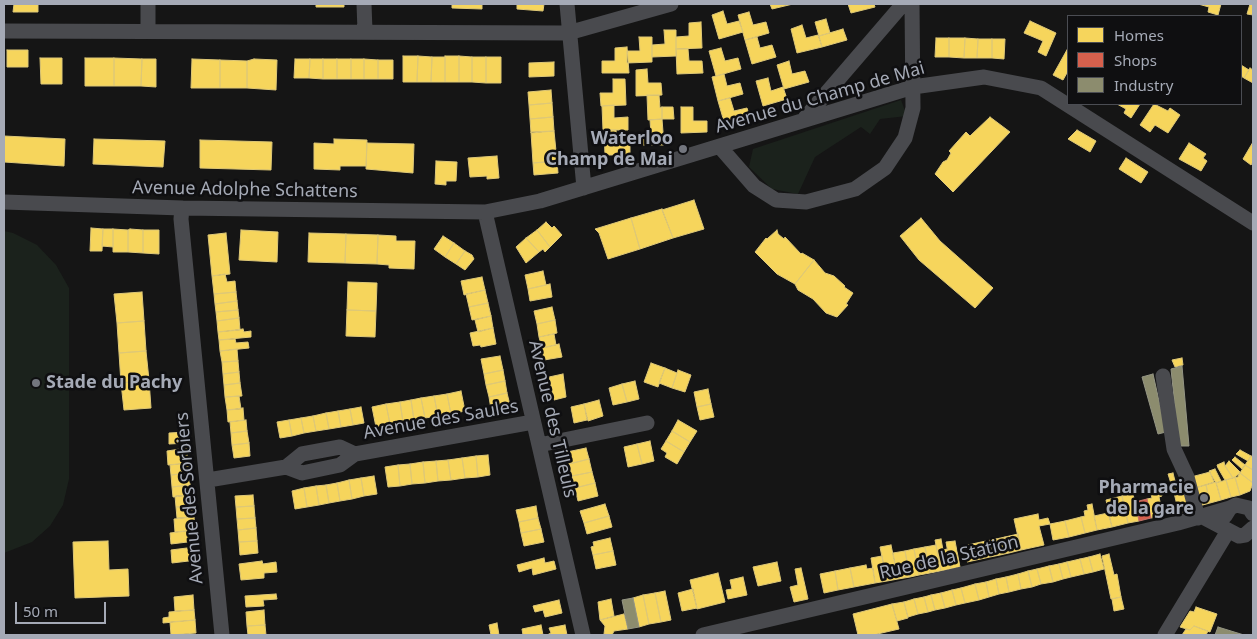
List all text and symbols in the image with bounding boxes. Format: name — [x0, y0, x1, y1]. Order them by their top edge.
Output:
legend — [1067, 15, 1242, 105]
text: Homes — [1114, 25, 1164, 45]
text: Shops — [1114, 50, 1157, 70]
street label: Avenue du Champ de Mai — [713, 58, 927, 138]
text: Industry — [1114, 75, 1173, 95]
place label: Waterloo Champ de Mai — [545, 128, 673, 170]
marker: Waterloo Champ de Mai — [677, 143, 689, 155]
street label: Avenue Adolphe Schattens — [132, 177, 358, 203]
street label: Avenue des Tilleuls — [523, 338, 581, 500]
place label: Stade du Pachy — [46, 372, 182, 394]
marker: Stade du Pachy — [30, 377, 42, 389]
street label: Avenue des Saules — [362, 396, 520, 444]
street label: Avenue des Sorbiers — [172, 411, 208, 585]
place label: Pharmacie de la gare — [1099, 477, 1194, 520]
marker: Pharmacie de la gare — [1198, 492, 1210, 504]
street label: Rue de la Station — [877, 531, 1021, 585]
scale bar — [18, 592, 109, 624]
text: 50 m — [23, 601, 58, 621]

